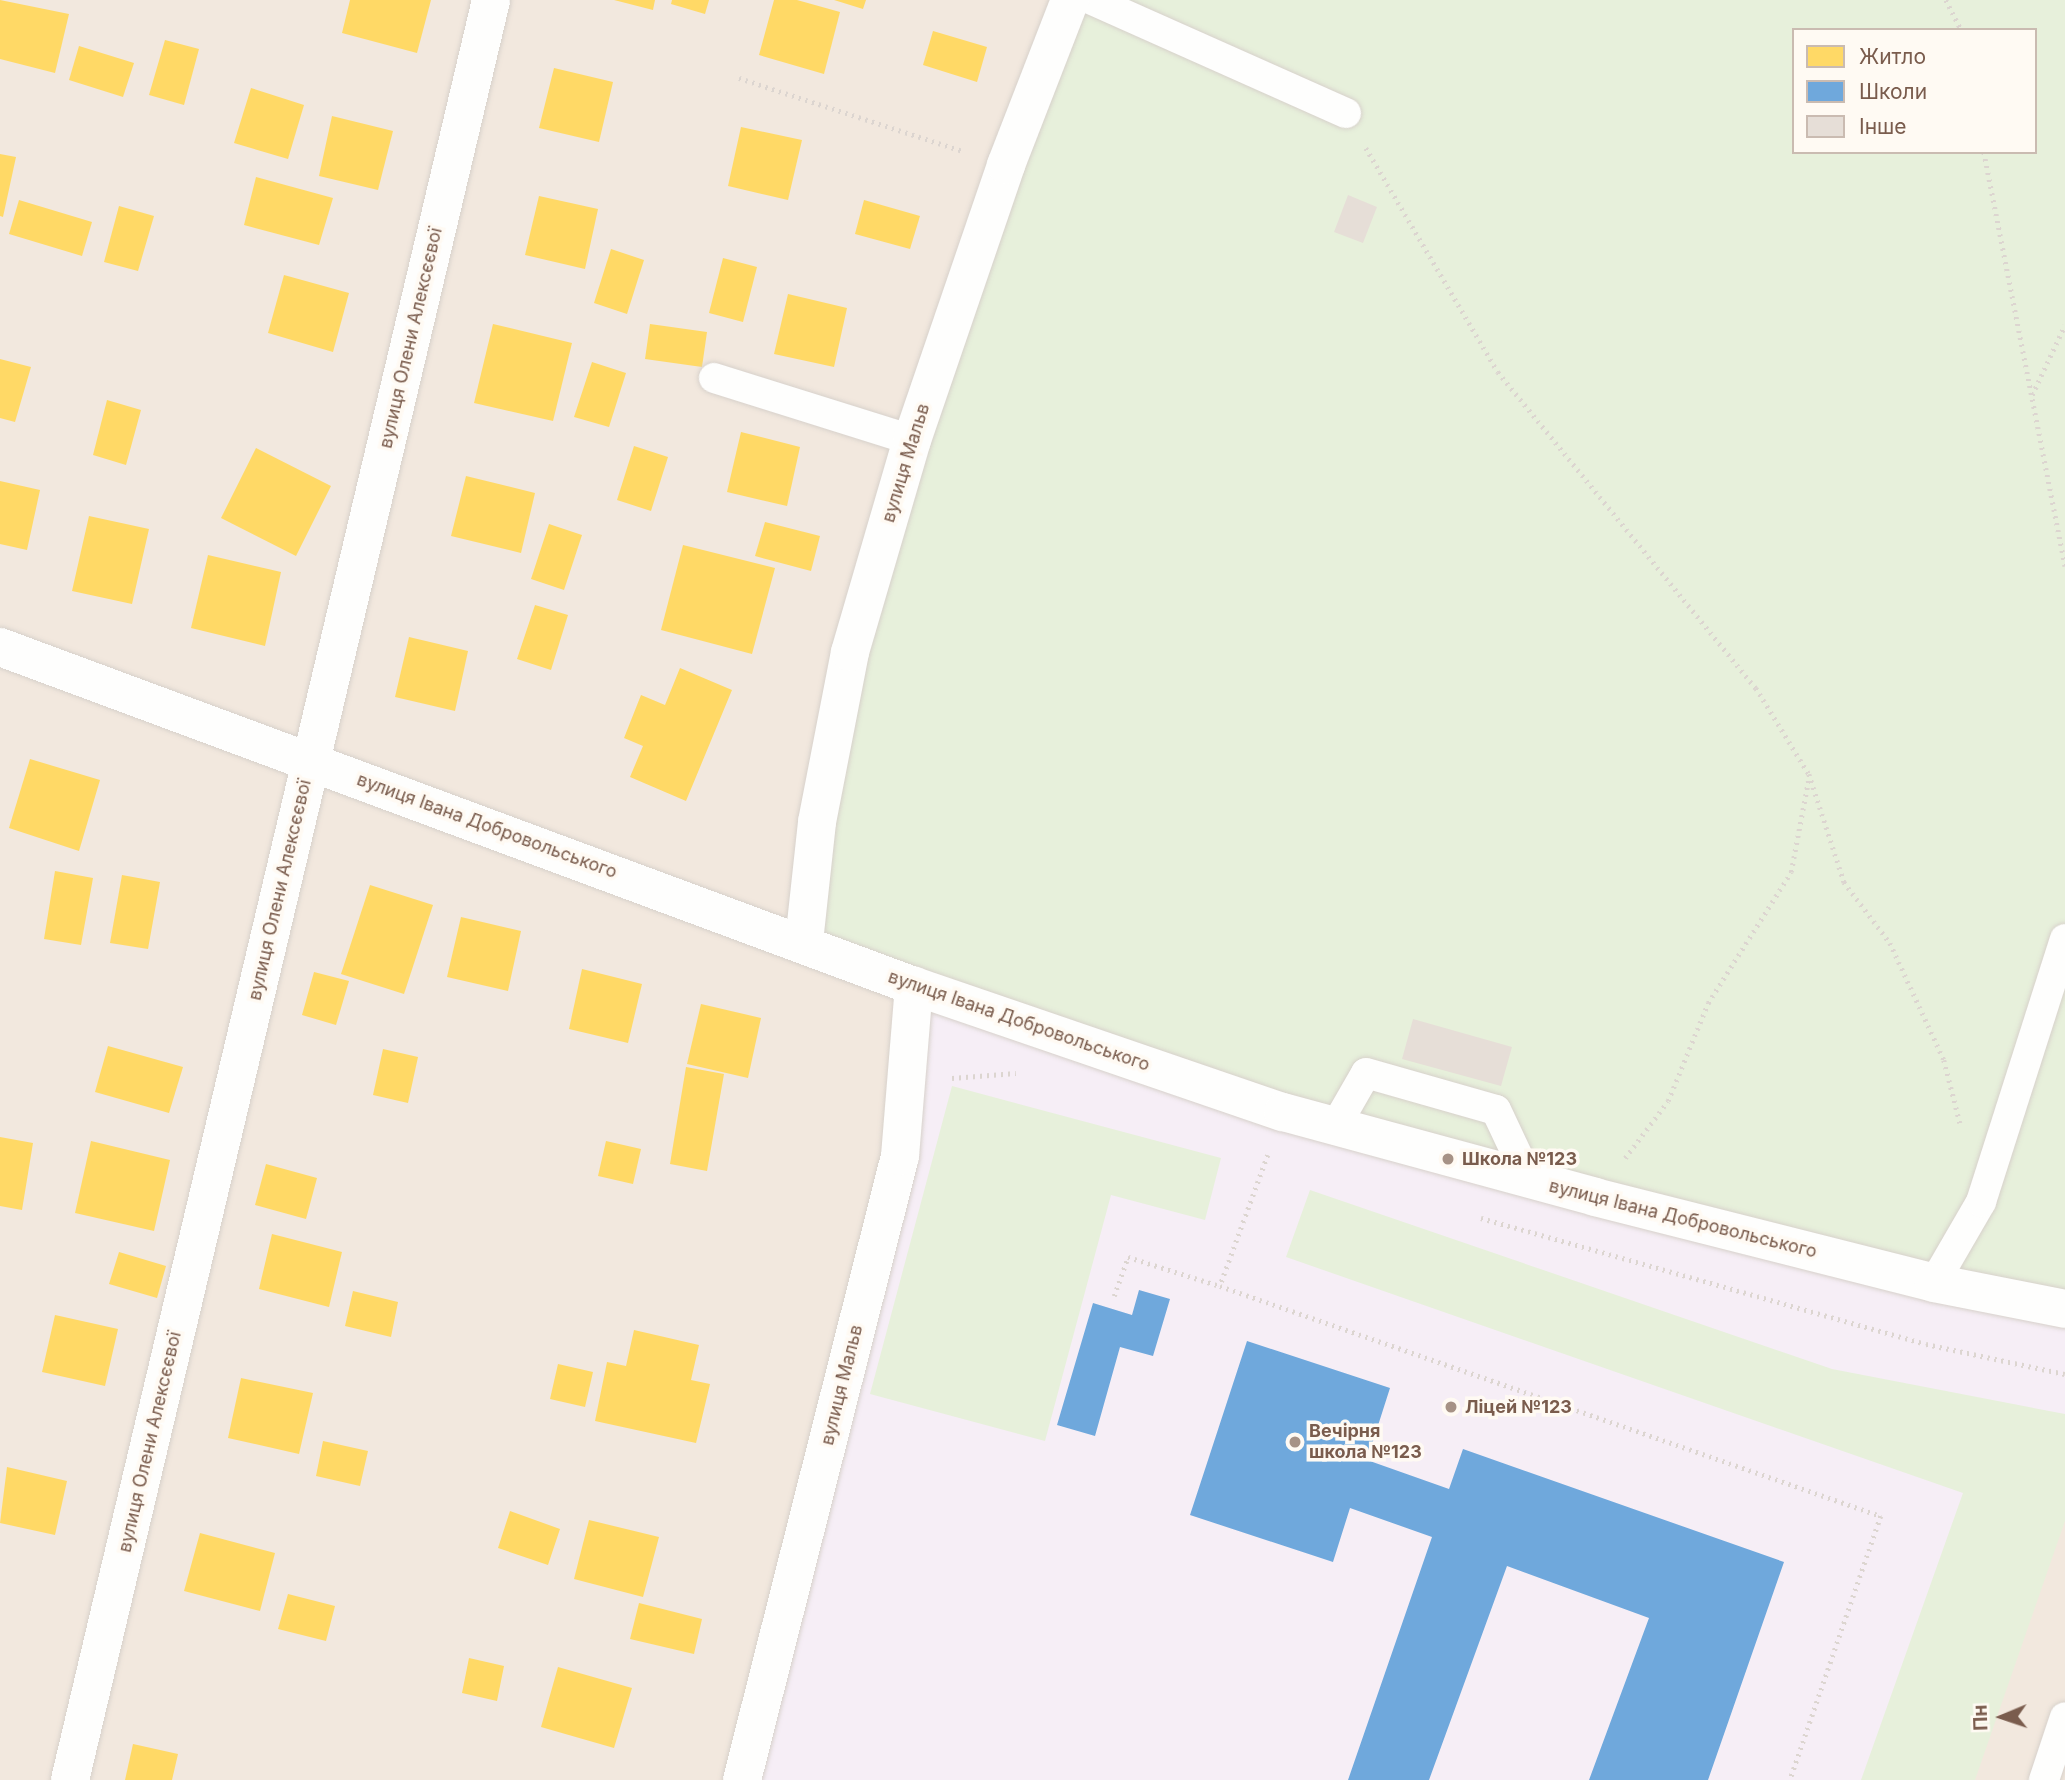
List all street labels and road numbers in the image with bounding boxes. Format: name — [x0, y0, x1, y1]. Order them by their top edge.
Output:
street label: вулиця Олени Алексєєвої — [375, 226, 447, 450]
street label: вулиця Мальв — [878, 401, 934, 525]
street label: вулиця Івана Добровольського — [354, 769, 620, 883]
street label: вулиця Олени Алексєєвої — [244, 778, 316, 1002]
street label: вулиця Івана Добровольського — [885, 966, 1153, 1076]
street label: вулиця Івана Добровольського — [1547, 1175, 1819, 1263]
street label: вулиця Мальв — [817, 1323, 867, 1447]
street label: вулиця Олени Алексєєвої — [114, 1330, 186, 1554]

